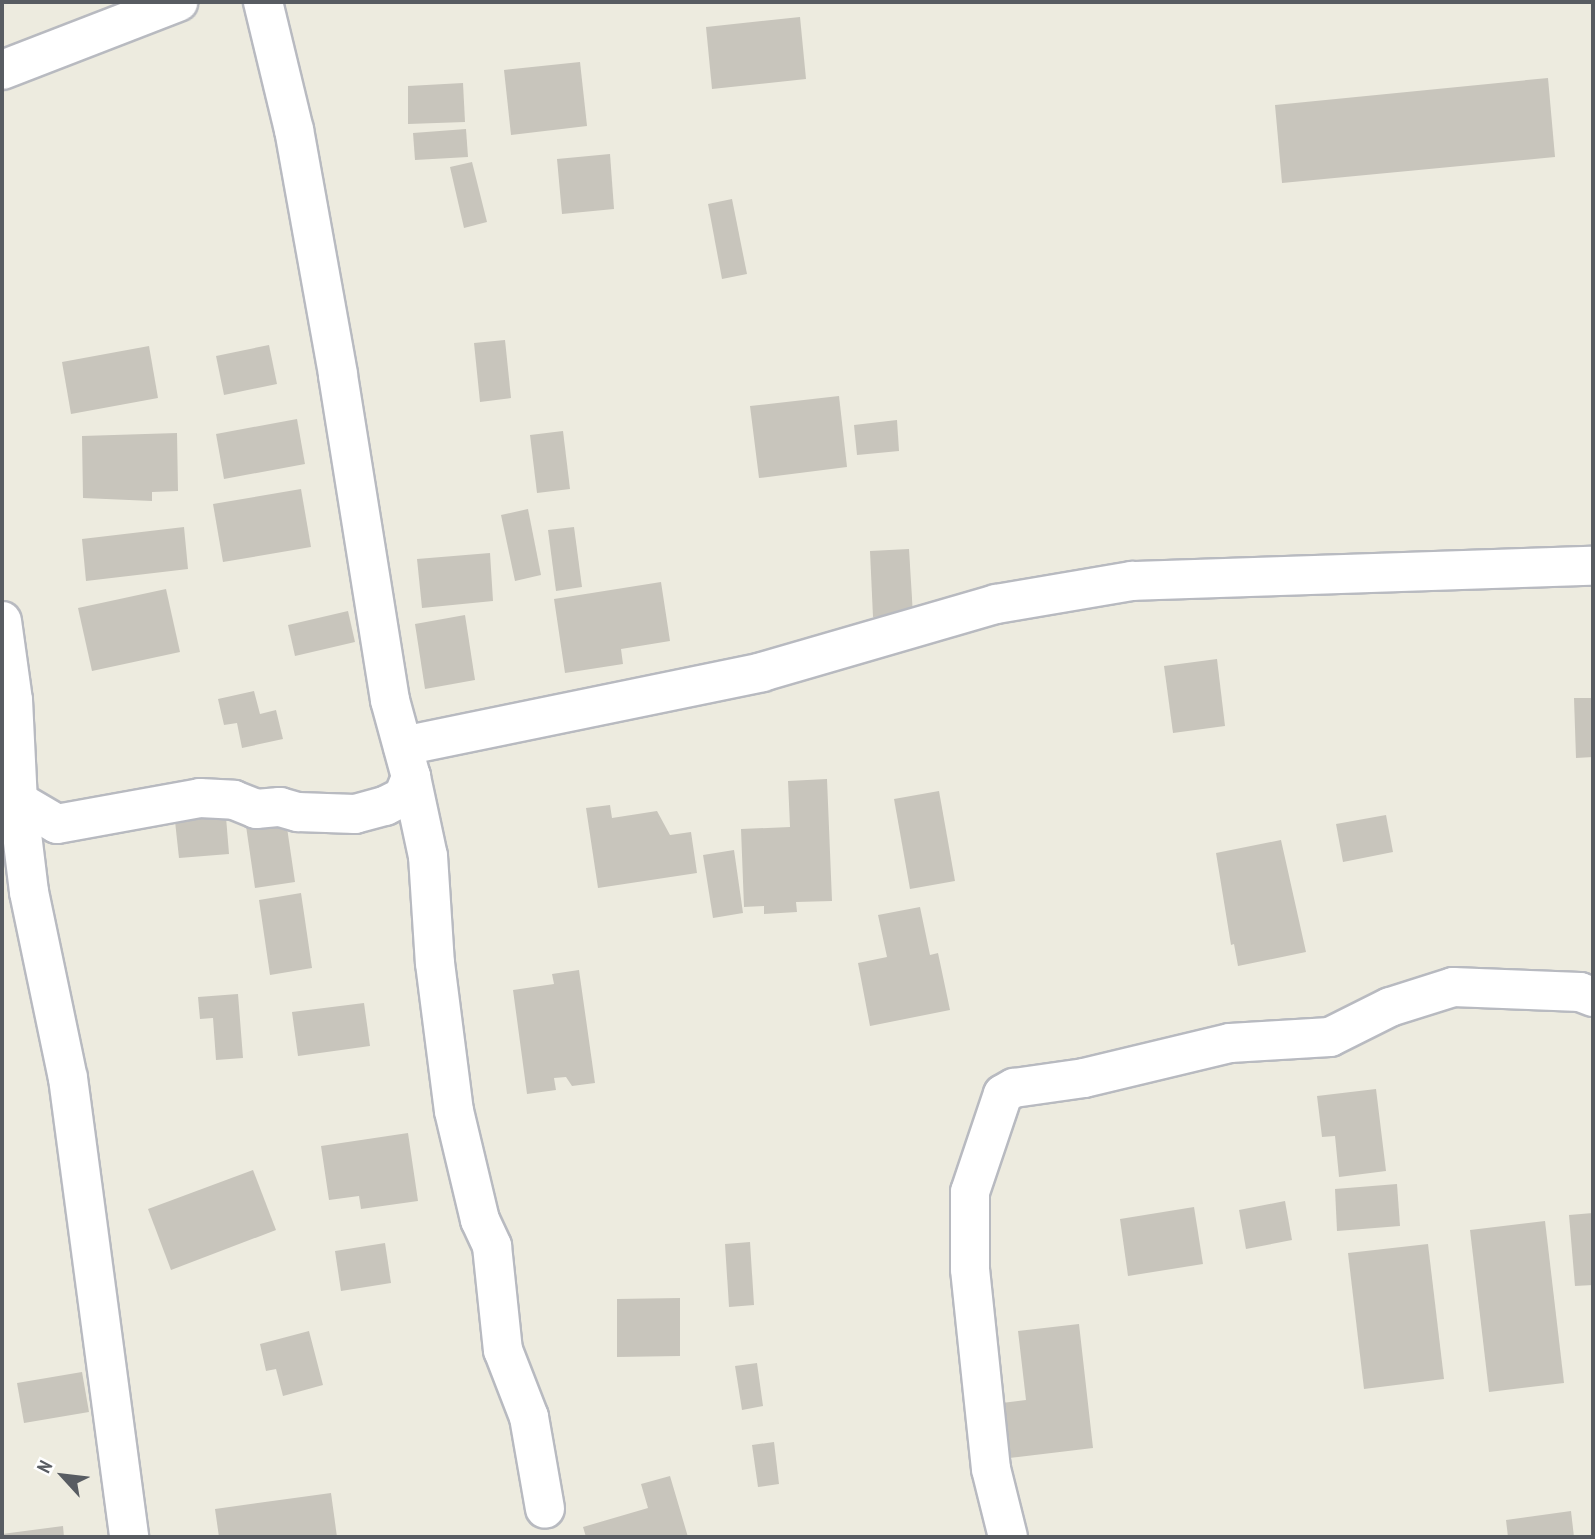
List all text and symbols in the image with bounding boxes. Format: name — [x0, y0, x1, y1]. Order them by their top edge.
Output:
north arrow — [28, 1441, 98, 1511]
text: N — [31, 1456, 57, 1476]

